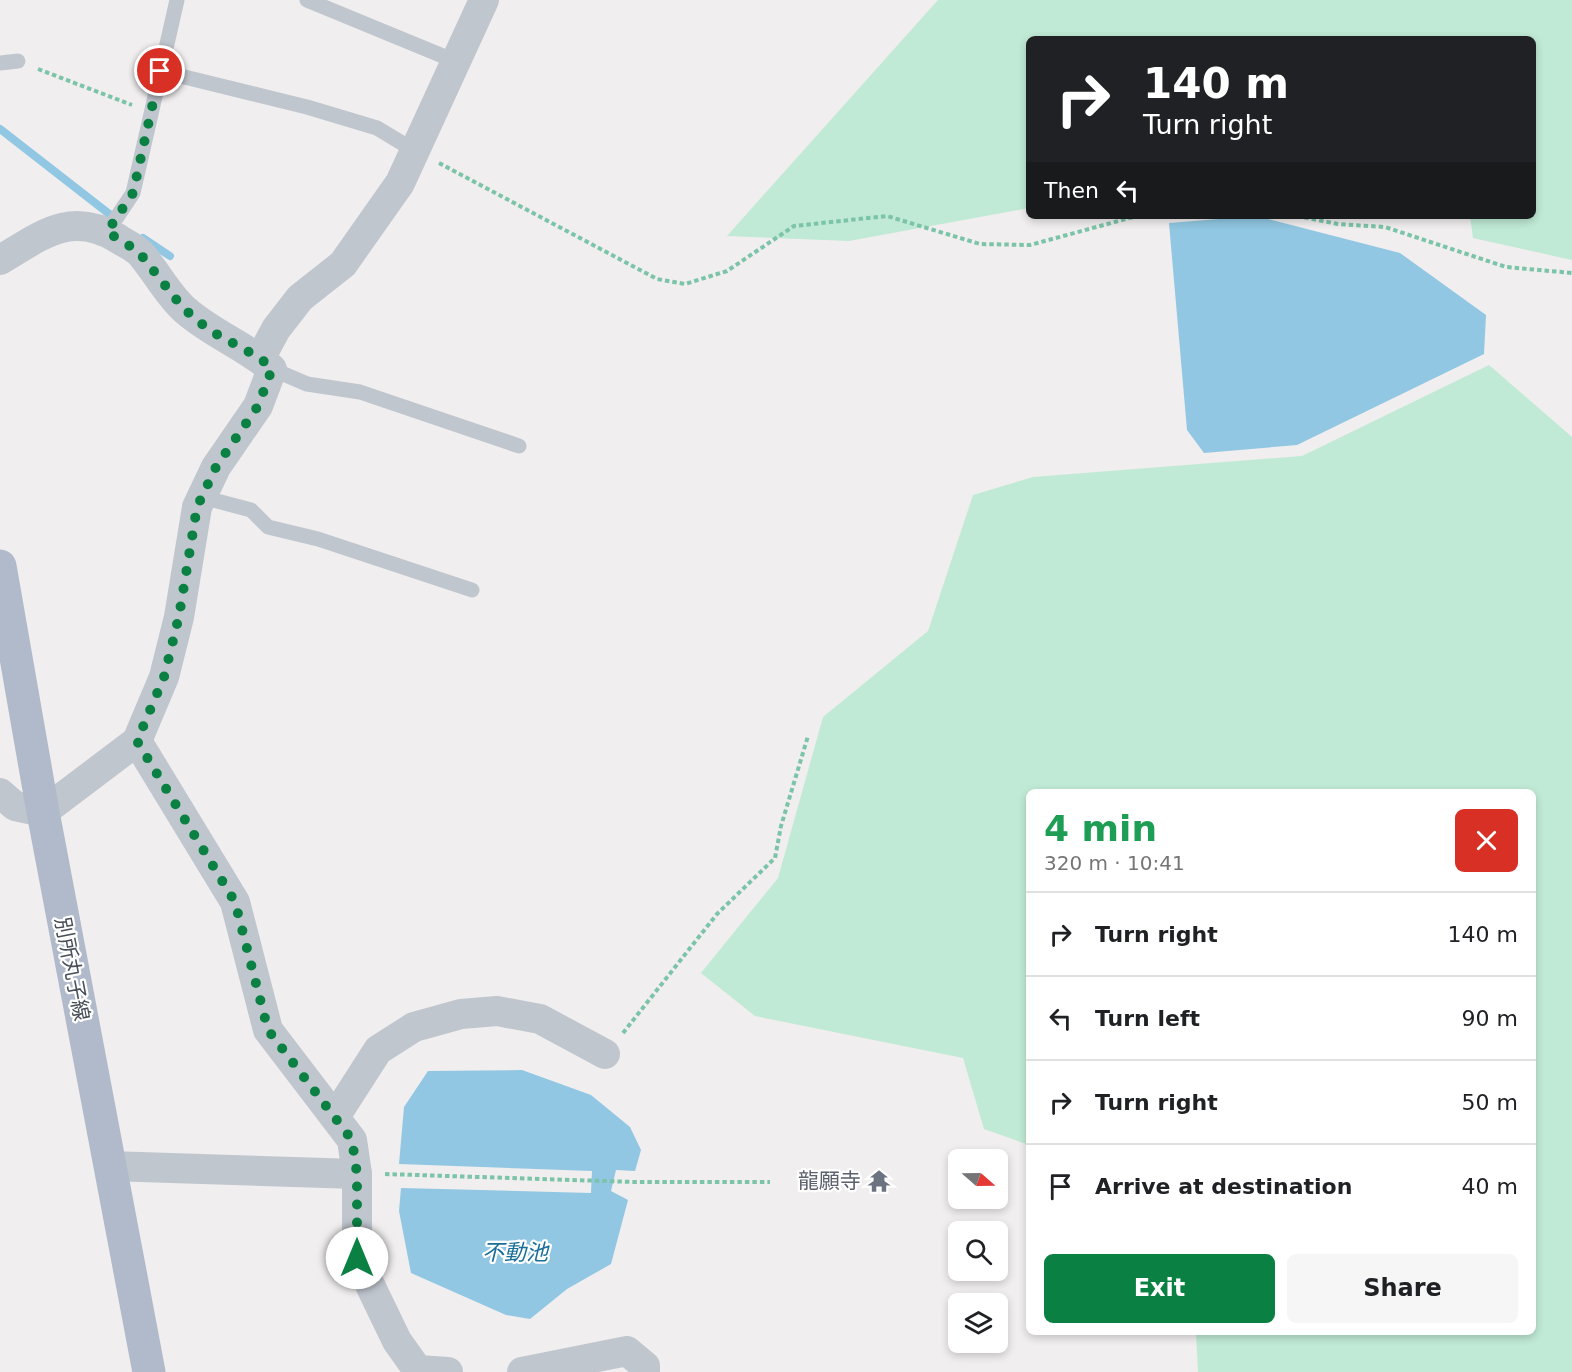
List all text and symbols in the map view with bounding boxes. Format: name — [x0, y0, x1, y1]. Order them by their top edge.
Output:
pin — [134, 45, 185, 96]
icon: arrive — [143, 54, 176, 87]
text: 140 m — [1143, 59, 1289, 108]
icon: right — [1044, 60, 1122, 138]
text: Turn right — [1143, 109, 1272, 140]
icon: left — [1111, 174, 1144, 207]
text: Then — [1044, 178, 1099, 203]
text: 4 min — [1044, 808, 1157, 849]
button: close — [1455, 809, 1518, 872]
text: 320 m · 10:41 — [1044, 851, 1185, 875]
street label: 別所丸子線 — [50, 915, 94, 1023]
icon: right — [1044, 918, 1077, 951]
text: Turn right — [1095, 922, 1218, 947]
text: 140 m — [1448, 922, 1518, 947]
icon: left — [1044, 1002, 1077, 1035]
text: Turn left — [1095, 1006, 1200, 1031]
text: 90 m — [1462, 1006, 1518, 1031]
icon: right — [1044, 1086, 1077, 1119]
text: Turn right — [1095, 1090, 1218, 1115]
text: 50 m — [1462, 1090, 1518, 1115]
north arrow — [948, 1149, 1008, 1209]
map controls — [948, 1149, 1008, 1353]
temple icon: 龍願寺 — [866, 1168, 892, 1194]
place label: 龍願寺 — [798, 1169, 861, 1193]
icon: arrive — [1044, 1170, 1077, 1203]
text: Arrive at destination — [1095, 1174, 1352, 1199]
text: 40 m — [1462, 1174, 1518, 1199]
button: search — [948, 1221, 1008, 1281]
position arrow — [325, 1226, 389, 1290]
water label: 不動池 — [482, 1240, 550, 1265]
button: Exit — [1044, 1254, 1275, 1323]
button: Share — [1287, 1254, 1518, 1323]
button: layers — [948, 1293, 1008, 1353]

